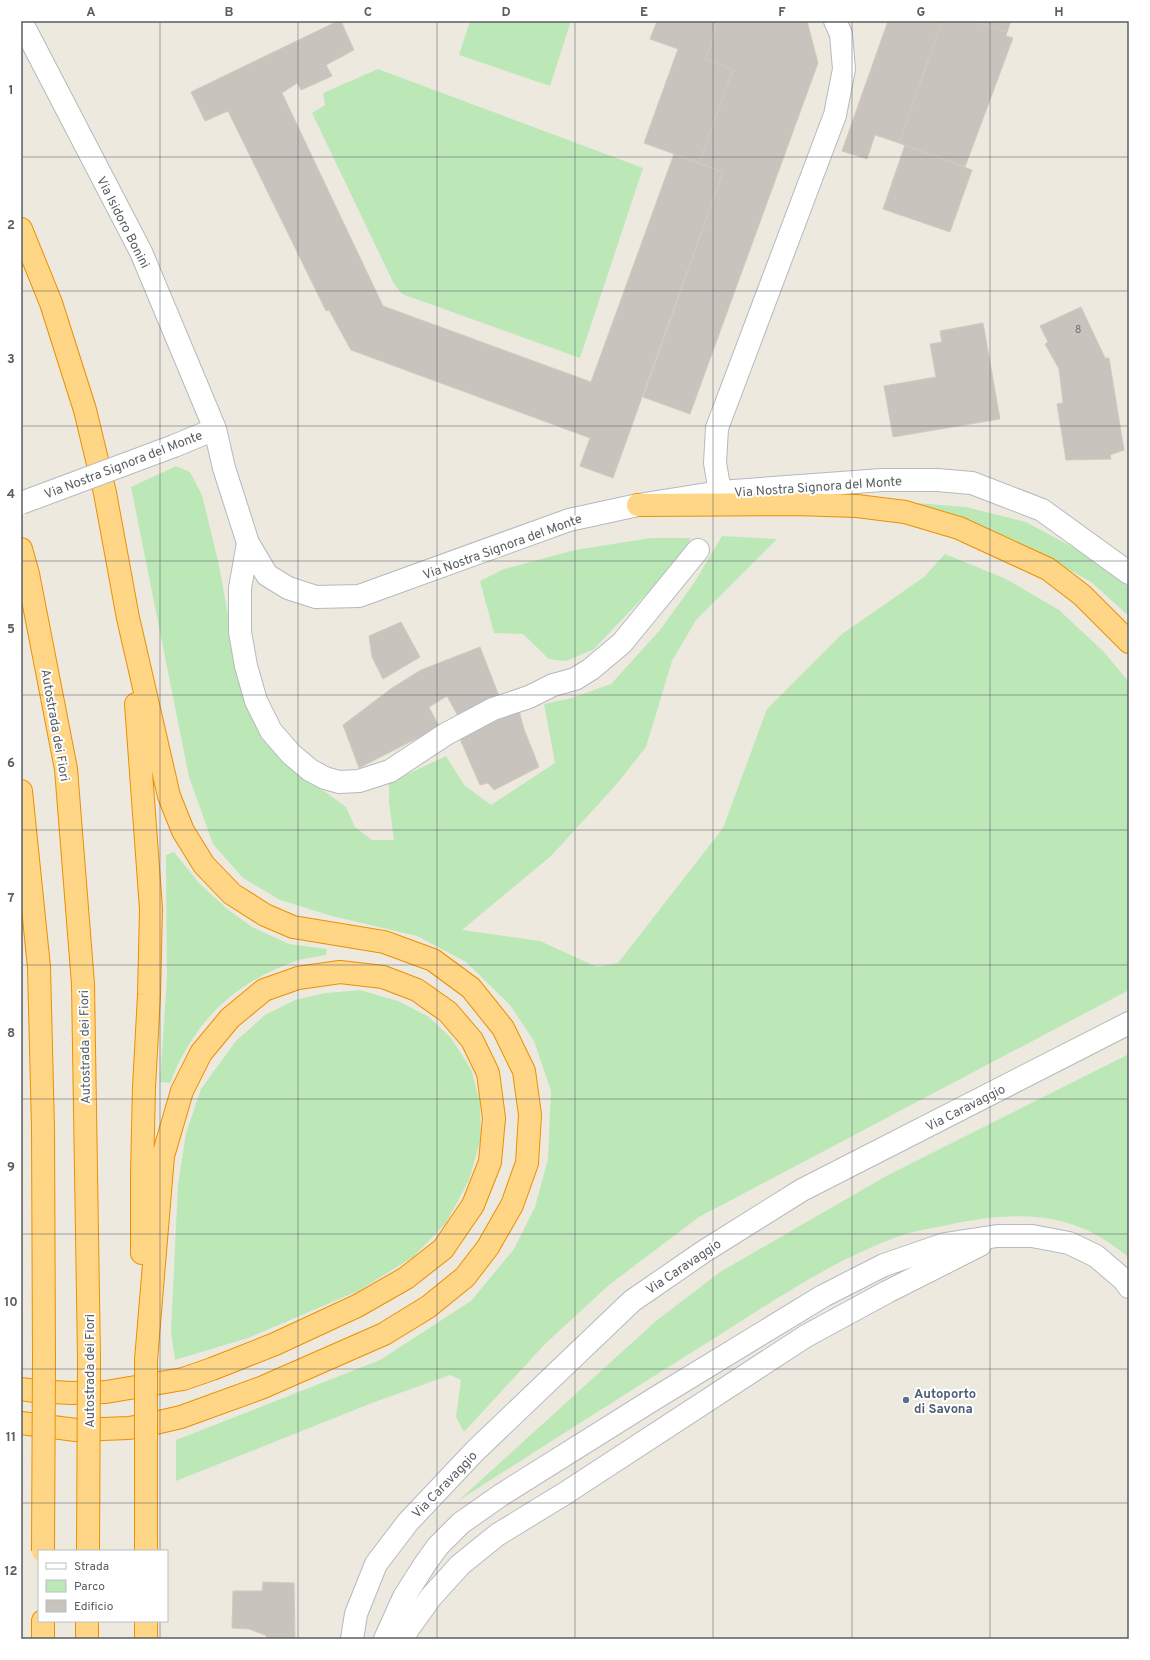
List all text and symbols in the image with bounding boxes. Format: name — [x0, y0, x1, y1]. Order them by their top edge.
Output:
text: A — [86, 5, 96, 21]
text: B — [225, 5, 234, 21]
text: C — [364, 5, 372, 21]
text: D — [501, 5, 511, 21]
text: E — [640, 5, 648, 21]
text: F — [778, 5, 786, 21]
text: G — [917, 5, 926, 21]
text: H — [1054, 5, 1064, 21]
text: 1 — [8, 83, 14, 99]
street label: Via Isidoro Bonini — [92, 174, 152, 272]
text: 2 — [7, 218, 15, 234]
house number: 8 — [1075, 323, 1081, 337]
text: 3 — [7, 352, 15, 368]
street label: Via Nostra Signora del Monte — [42, 428, 205, 503]
street label: Via Nostra Signora del Monte — [734, 474, 903, 502]
text: 4 — [7, 487, 15, 503]
street label: Via Nostra Signora del Monte — [421, 512, 585, 584]
text: 5 — [7, 622, 15, 638]
street label: Autostrada dei Fiori — [36, 668, 72, 783]
text: 6 — [7, 756, 15, 772]
text: 7 — [8, 891, 15, 907]
street label: Autostrada dei Fiori — [77, 990, 95, 1104]
text: 8 — [7, 1026, 15, 1042]
street label: Via Caravaggio — [923, 1082, 1008, 1136]
text: 9 — [7, 1160, 15, 1176]
street label: Via Caravaggio — [643, 1237, 725, 1299]
text: 10 — [4, 1295, 18, 1311]
street label: Autostrada dei Fiori — [83, 1314, 99, 1428]
place label: Autoporto di Savona — [914, 1387, 976, 1418]
marker: Autoporto di Savona — [901, 1395, 911, 1405]
text: 11 — [6, 1430, 16, 1446]
street label: Via Caravaggio — [409, 1448, 482, 1522]
legend — [38, 1550, 168, 1622]
text: Strada — [74, 1559, 109, 1575]
text: 12 — [4, 1564, 18, 1580]
text: Parco — [74, 1579, 105, 1595]
text: Edificio — [74, 1599, 114, 1615]

